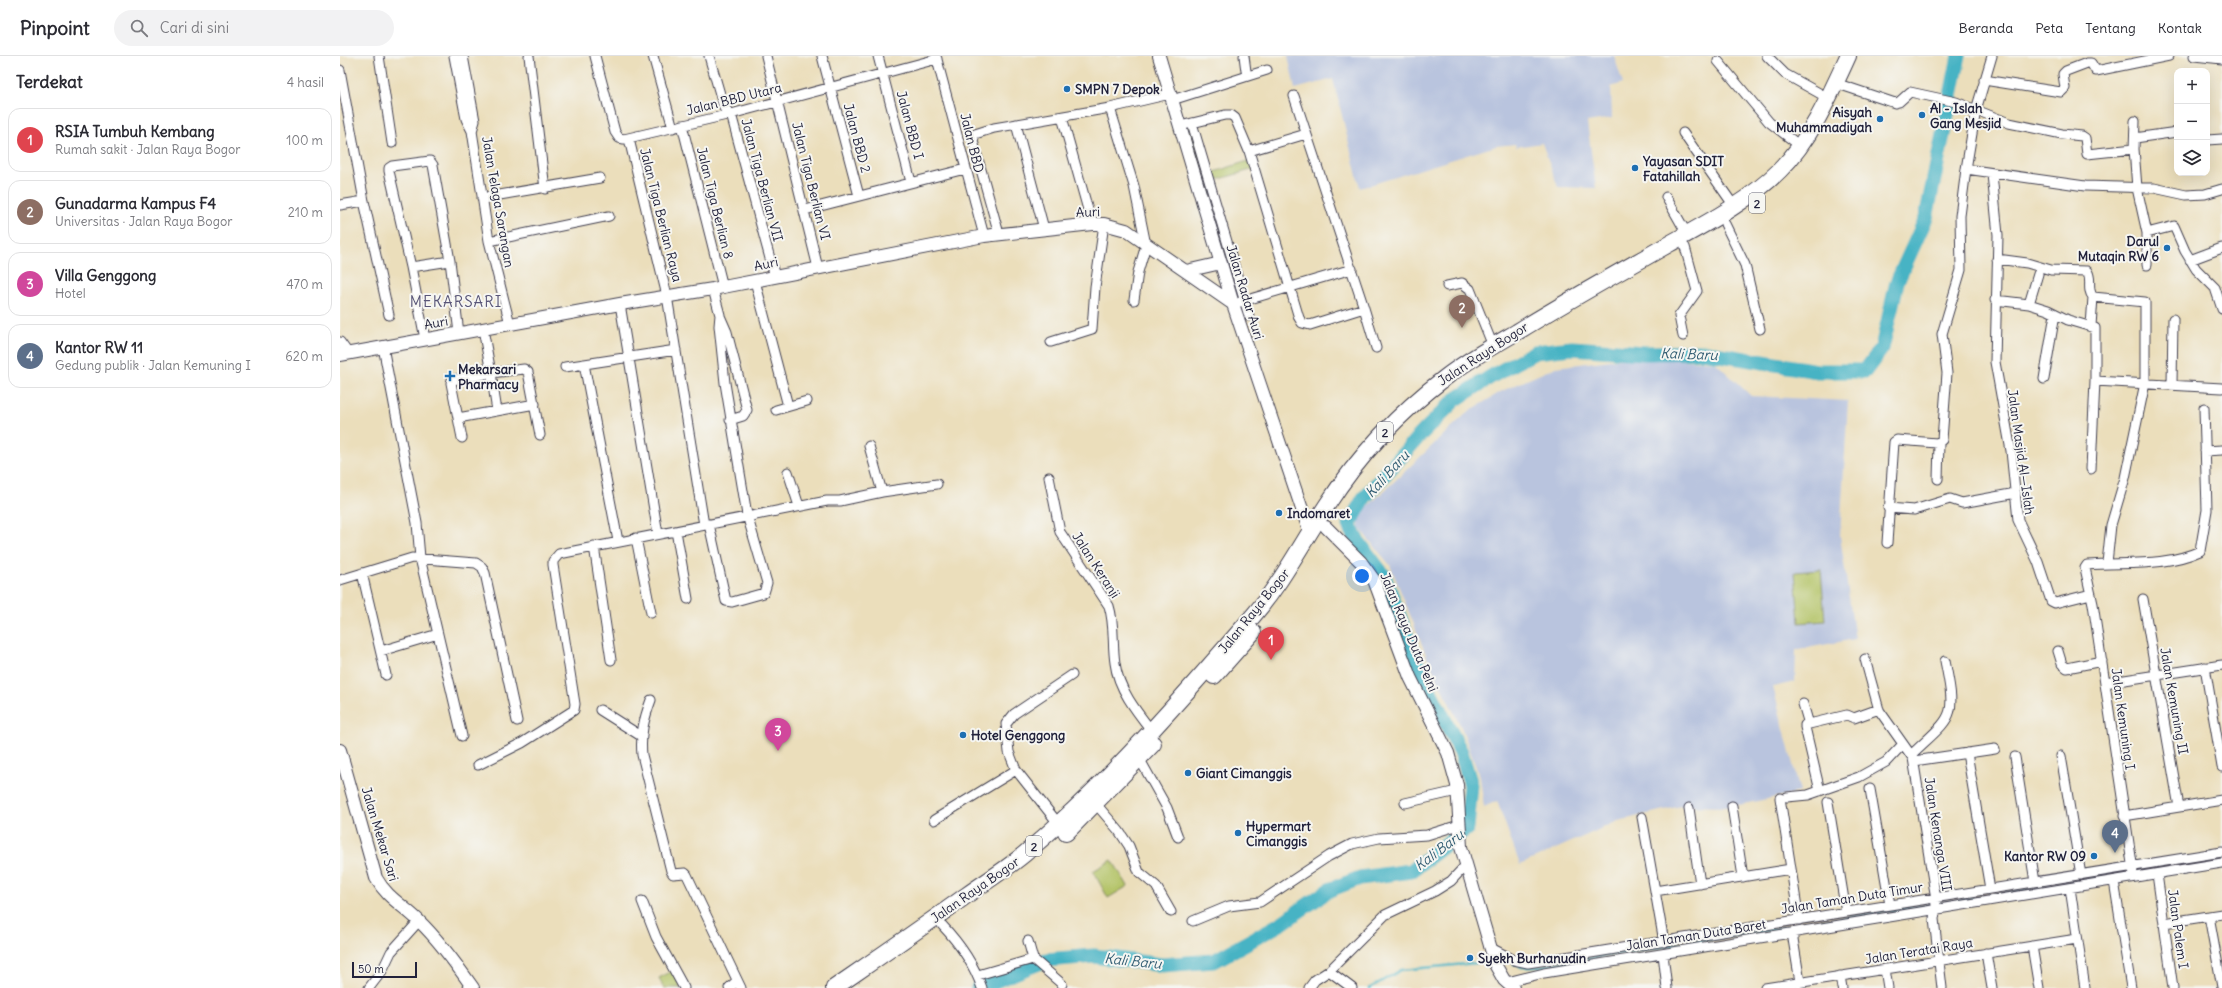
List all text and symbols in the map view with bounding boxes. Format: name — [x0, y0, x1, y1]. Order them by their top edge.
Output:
search box — [114, 10, 394, 46]
text: Pinpoint — [20, 16, 90, 40]
icon: search — [128, 17, 150, 39]
text: Cari di sini — [160, 18, 229, 37]
text: Beranda — [1959, 19, 2013, 37]
text: Peta — [2035, 19, 2063, 37]
text: Tentang — [2085, 19, 2136, 37]
text: Kontak — [2158, 19, 2202, 37]
map controls — [2174, 68, 2210, 176]
button: + — [2174, 68, 2210, 104]
text: Terdekat — [16, 71, 83, 93]
text: 4 hasil — [287, 74, 324, 91]
street label: Jalan BBD Utara — [685, 79, 783, 119]
place label: SMPN 7 Depok — [1075, 81, 1160, 98]
marker: SMPN 7 Depok — [1062, 84, 1072, 94]
street label: Jalan BBD I — [893, 89, 927, 161]
place label: Al - Islah Gang Mesjid — [1930, 100, 2002, 132]
street label: Jalan BBD 2 — [840, 101, 874, 175]
place label: Aisyah Muhammadiyah — [1776, 104, 1872, 136]
button: − — [2174, 104, 2210, 140]
marker: Al - Islah Gang Mesjid — [1917, 110, 1927, 120]
street label: Jalan BBD — [956, 111, 988, 175]
marker: Aisyah Muhammadiyah — [1875, 114, 1885, 124]
street label: Jalan Tiga Berlian VII — [737, 117, 787, 244]
street label: Jalan Tiga Berlian VI — [788, 120, 834, 242]
text: RSIA Tumbuh Kembang — [55, 122, 215, 141]
text: 1 — [27, 132, 33, 149]
text: 100 m — [286, 132, 323, 149]
street label: Jalan Telaga Sarangan — [478, 135, 518, 269]
button: layers — [2174, 140, 2210, 176]
text: Rumah sakit · Jalan Raya Bogor — [55, 141, 241, 158]
street label: Jalan Tiga Berlian 8 — [693, 145, 737, 261]
street label: Jalan Tiga Berlian Raya — [636, 146, 686, 284]
place label: Yayasan SDIT Fatahillah — [1642, 153, 1724, 185]
marker: Yayasan SDIT Fatahillah — [1630, 163, 1640, 173]
road number: 2 — [1749, 193, 1765, 213]
text: Gunadarma Kampus F4 — [55, 194, 216, 213]
street label: Auri — [1076, 203, 1100, 221]
text: 2 — [26, 204, 34, 221]
text: 210 m — [288, 204, 323, 221]
text: Universitas · Jalan Raya Bogor — [55, 213, 233, 230]
place label: Darul Mutaqin RW 6 — [2078, 233, 2159, 265]
street label: Jalan Radar Auri — [1223, 243, 1268, 341]
marker: Darul Mutaqin RW 6 — [2162, 243, 2172, 253]
street label: Auri — [752, 253, 780, 275]
text: Villa Genggong — [55, 266, 156, 285]
text: 3 — [26, 276, 34, 293]
text: 470 m — [286, 276, 323, 293]
text: Hotel — [55, 285, 86, 302]
district label: MEKARSARI — [410, 292, 502, 311]
pin: 2 — [1449, 295, 1475, 328]
street label: Auri — [423, 313, 449, 333]
street label: Jalan Raya Bogor — [1435, 318, 1532, 389]
text: Kantor RW 11 — [55, 338, 143, 357]
water label: Kali Baru — [1660, 344, 1719, 364]
text: 4 — [26, 348, 34, 365]
text: 620 m — [285, 348, 323, 365]
text: Gedung publik · Jalan Kemuning I — [55, 357, 251, 374]
place label: Mekarsari Pharmacy — [458, 361, 519, 393]
marker: Mekarsari Pharmacy — [445, 371, 455, 381]
street label: Jalan Masjid Al—Islah — [2004, 388, 2038, 516]
road number: 2 — [1377, 422, 1393, 442]
water label: Kali Baru — [1361, 446, 1413, 501]
place label: Indomaret — [1287, 505, 1351, 522]
marker: Indomaret — [1274, 508, 1284, 518]
street label: Jalan Keranji — [1068, 529, 1124, 601]
street label: Jalan Raya Bogor — [1215, 565, 1294, 657]
your location — [1352, 566, 1372, 586]
street label: Jalan Raya Duta Pelni — [1376, 570, 1442, 694]
pin: 1 — [1258, 627, 1284, 660]
street label: Jalan Kemuning II — [2156, 646, 2192, 756]
street label: Jalan Kemuning I — [2107, 667, 2139, 771]
pin: 3 — [765, 718, 791, 751]
place label: Hotel Genggong — [971, 727, 1065, 744]
marker: Hotel Genggong — [958, 730, 968, 740]
place label: Giant Cimanggis — [1196, 765, 1292, 782]
marker: Giant Cimanggis — [1183, 768, 1193, 778]
street label: Jalan Kenanga VIII — [1921, 776, 1955, 892]
street label: Jalan Mekar Sari — [358, 785, 402, 883]
place label: Hypermart Cimanggis — [1246, 818, 1312, 850]
pin: 4 — [2102, 820, 2128, 853]
water label: Kali Baru — [1411, 825, 1468, 874]
marker: Hypermart Cimanggis — [1233, 828, 1243, 838]
road number: 2 — [1026, 836, 1042, 856]
place label: Kantor RW 09 — [2004, 848, 2086, 865]
marker: Kantor RW 09 — [2089, 851, 2099, 861]
street label: Jalan Raya Bogor — [927, 853, 1023, 927]
street label: Jalan Taman Duta Timur — [1780, 878, 1925, 918]
street label: Jalan Palem I — [2164, 888, 2192, 970]
street label: Jalan Taman Duta Baret — [1625, 915, 1768, 954]
street label: Jalan Teratai Raya — [1864, 934, 1974, 968]
water label: Kali Baru — [1104, 949, 1163, 973]
place label: Syekh Burhanudin — [1478, 950, 1587, 967]
marker: Syekh Burhanudin — [1465, 953, 1475, 963]
scale bar — [352, 960, 417, 979]
text: 50 m — [358, 962, 384, 976]

